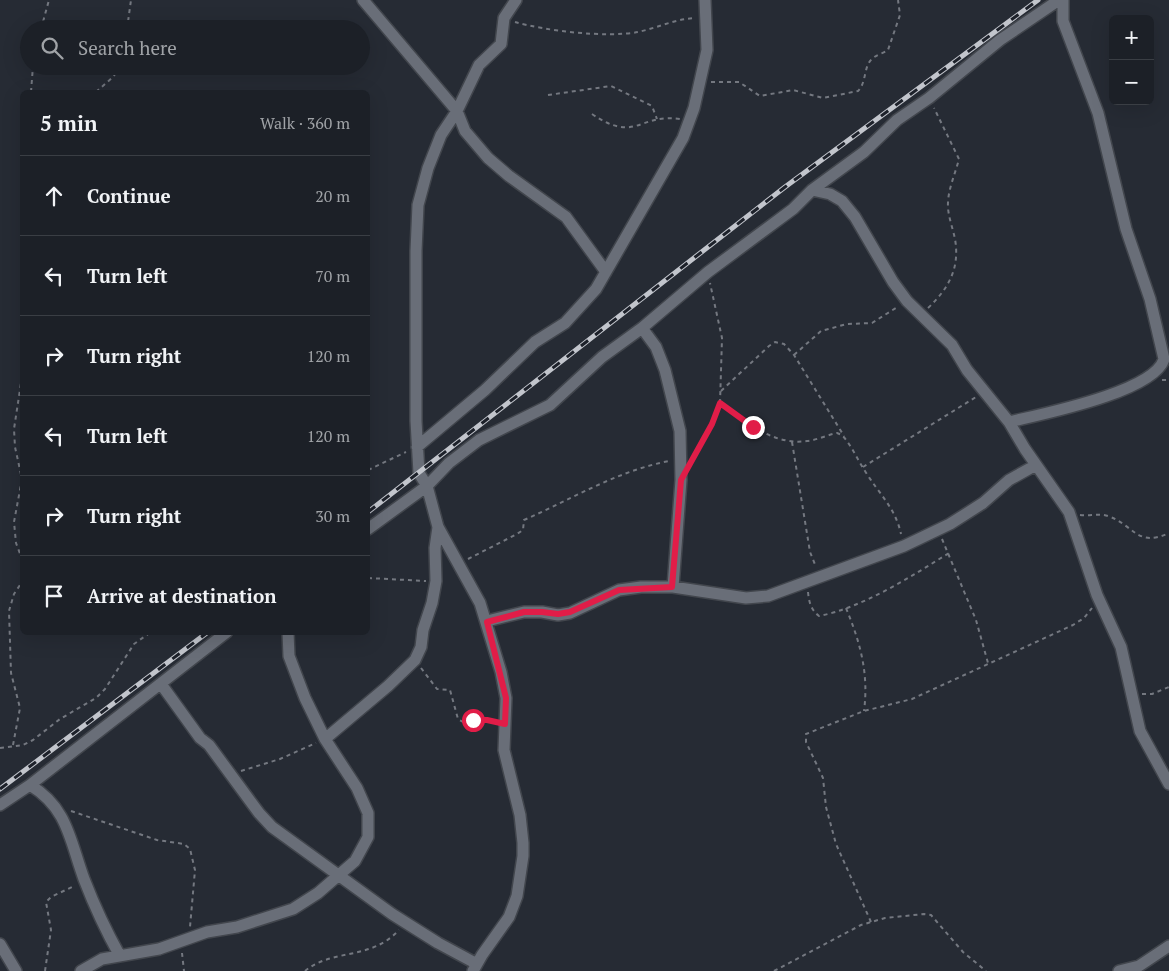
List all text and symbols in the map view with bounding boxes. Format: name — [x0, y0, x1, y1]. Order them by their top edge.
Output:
map controls — [1109, 15, 1154, 105]
button: + — [1109, 15, 1154, 60]
search box — [20, 20, 370, 75]
icon: search — [38, 34, 66, 62]
text: Search here — [78, 35, 177, 60]
button: − — [1109, 60, 1154, 105]
text: 5 min — [40, 109, 97, 137]
text: Walk · 360 m — [260, 112, 350, 134]
icon: ahead — [40, 182, 68, 210]
text: Continue — [87, 183, 171, 208]
text: 20 m — [315, 185, 350, 207]
icon: left — [40, 262, 68, 290]
text: Turn left — [87, 263, 168, 288]
text: 70 m — [315, 265, 350, 287]
icon: right — [40, 342, 68, 370]
text: Turn right — [87, 343, 181, 368]
text: 120 m — [307, 345, 350, 367]
route end — [742, 416, 765, 439]
icon: left — [40, 422, 68, 450]
text: Turn left — [87, 423, 168, 448]
text: 120 m — [307, 425, 350, 447]
icon: right — [40, 502, 68, 530]
text: Turn right — [87, 503, 181, 528]
text: 30 m — [315, 505, 350, 527]
icon: arrive — [40, 582, 68, 610]
text: Arrive at destination — [87, 583, 276, 608]
route start — [462, 709, 485, 732]

